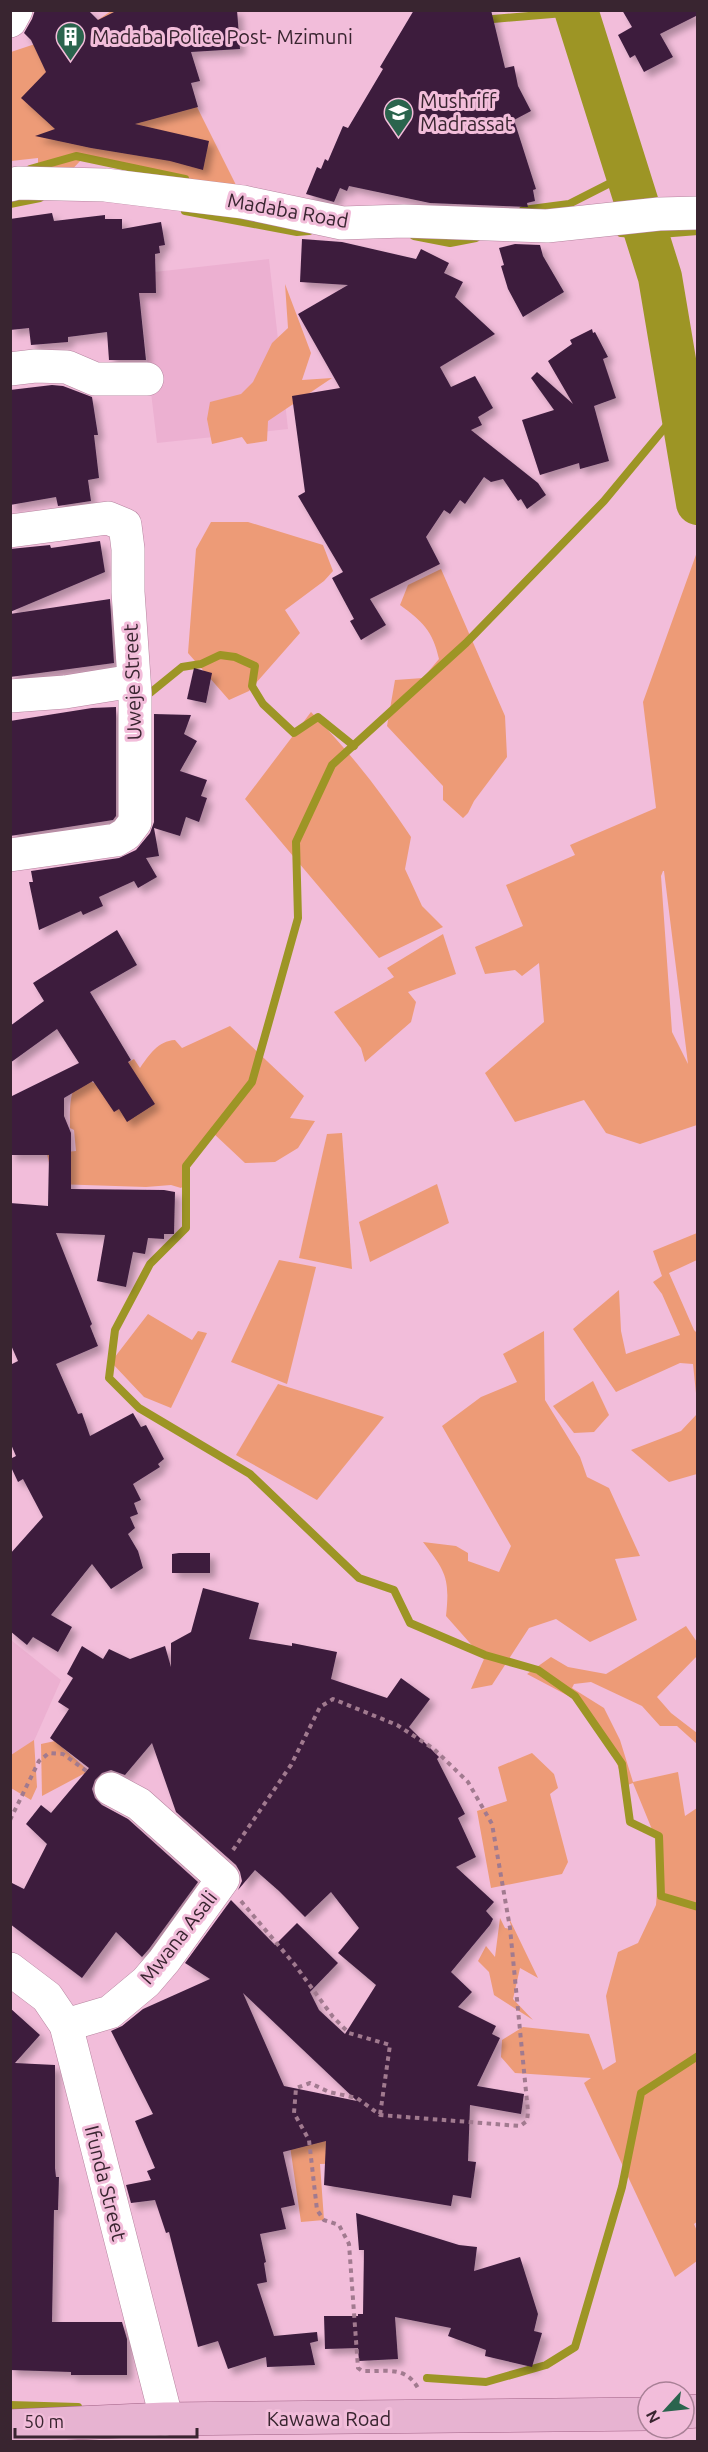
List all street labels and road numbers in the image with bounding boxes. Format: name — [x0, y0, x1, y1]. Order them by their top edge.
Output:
street label: Madaba Road — [226, 188, 350, 232]
street label: Uweje Street — [118, 623, 146, 741]
street label: Mwana Asali — [135, 1886, 221, 1988]
street label: Ifunda Street — [81, 2123, 131, 2243]
street label: Kawawa Road — [267, 2407, 391, 2430]

